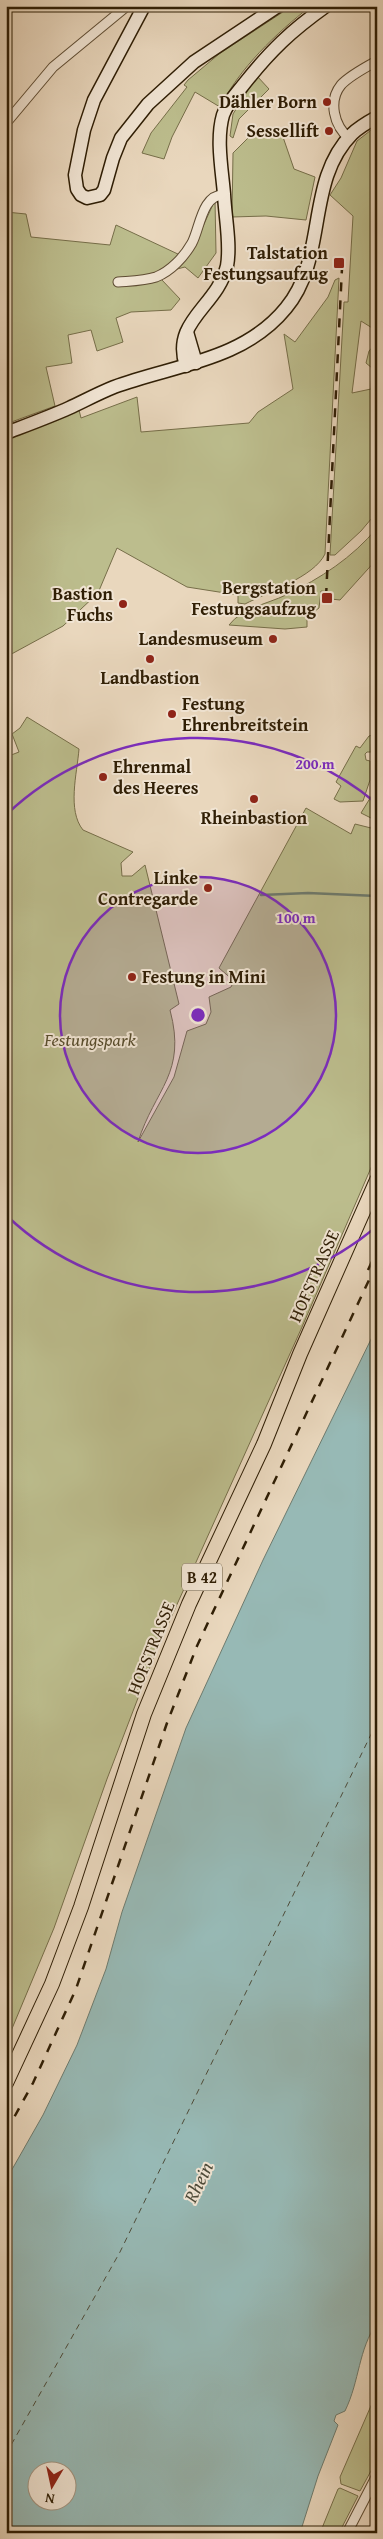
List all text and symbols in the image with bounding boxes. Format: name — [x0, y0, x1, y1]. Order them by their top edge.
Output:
place label: Dähler Born — [219, 88, 317, 115]
marker: Dähler Born — [321, 96, 333, 108]
place label: Sessellift — [247, 117, 319, 144]
marker: Sessellift — [323, 125, 335, 137]
place label: Talstation Festungsaufzug — [204, 239, 329, 287]
marker: Talstation Festungsaufzug — [332, 256, 346, 270]
place label: Bergstation Festungsaufzug — [192, 574, 317, 622]
place label: Bastion Fuchs — [52, 580, 113, 628]
marker: Bergstation Festungsaufzug — [320, 591, 334, 605]
marker: Bastion Fuchs — [117, 598, 129, 610]
place label: Landesmuseum — [139, 625, 264, 652]
marker: Landesmuseum — [267, 633, 279, 645]
marker: Landbastion — [144, 653, 156, 665]
place label: Landbastion — [101, 664, 200, 691]
place label: Festung Ehrenbreitstein — [182, 690, 309, 738]
marker: Festung Ehrenbreitstein — [166, 708, 178, 720]
place label: Ehrenmal des Heeres — [113, 753, 199, 801]
text: 200 m — [295, 753, 335, 774]
marker: Ehrenmal des Heeres — [97, 771, 109, 783]
marker: Rheinbastion — [248, 793, 260, 805]
place label: Rheinbastion — [201, 804, 307, 831]
place label: Linke Contregarde — [98, 864, 198, 912]
marker: Linke Contregarde — [202, 882, 214, 894]
text: 100 m — [276, 907, 316, 928]
place label: Festung in Mini — [142, 963, 266, 990]
marker: Festung in Mini — [126, 971, 138, 983]
centre of rings — [189, 1006, 207, 1024]
park label: Festungspark — [43, 1026, 137, 1053]
street label: HOFSTRASSE — [281, 1225, 346, 1326]
road number: B 42 — [182, 1564, 222, 1590]
street label: HOFSTRASSE — [120, 1597, 182, 1699]
water label: Rhein — [176, 2157, 220, 2208]
north arrow — [28, 2462, 78, 2512]
text: N — [43, 2488, 56, 2509]

